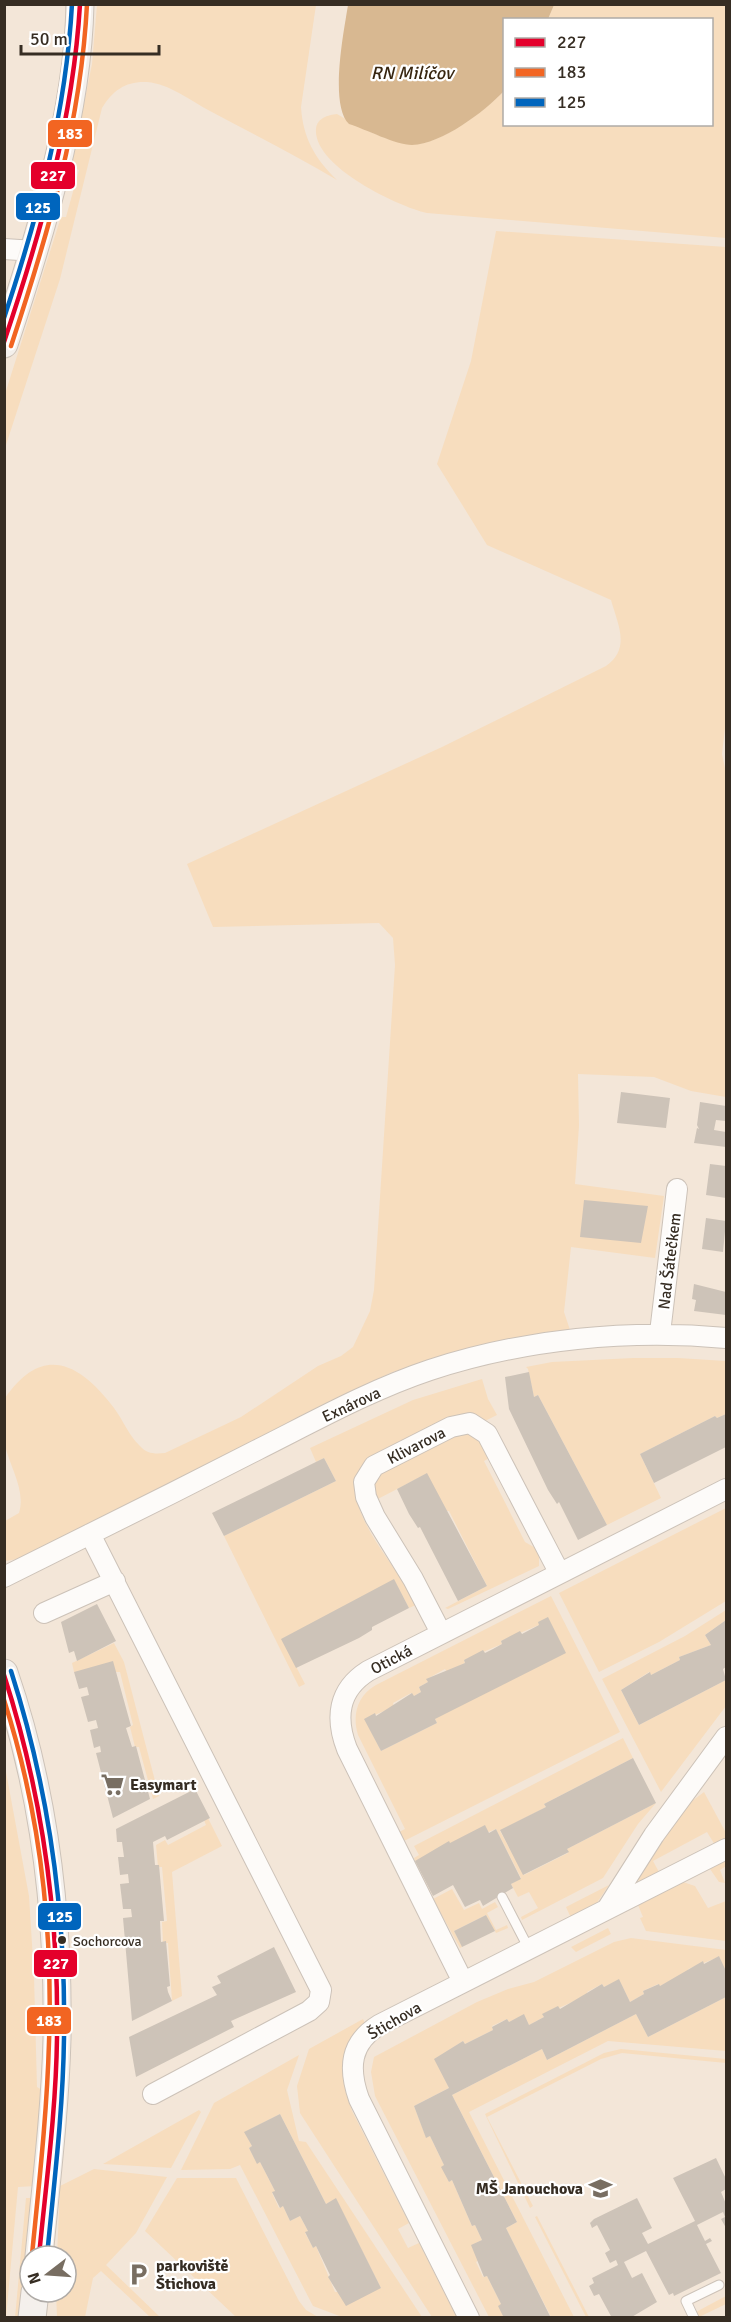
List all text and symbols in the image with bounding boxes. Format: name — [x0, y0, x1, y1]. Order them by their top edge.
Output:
scale bar — [21, 18, 159, 56]
legend — [503, 18, 713, 126]
text: 50 m — [30, 28, 68, 50]
text: 227 — [557, 31, 586, 53]
text: 183 — [557, 61, 586, 83]
water label: RN Milíčov — [371, 62, 456, 84]
text: 125 — [557, 91, 586, 113]
line badge: 183 — [47, 119, 93, 148]
text: 183 — [57, 124, 83, 144]
line badge: 227 — [30, 161, 76, 190]
text: 227 — [40, 166, 66, 186]
line badge: 125 — [15, 192, 61, 221]
text: 125 — [25, 198, 51, 218]
street label: Nad Šátečkem — [654, 1212, 686, 1311]
street label: Exnárova — [319, 1383, 384, 1427]
street label: Klivarova — [384, 1423, 449, 1469]
street label: Otická — [367, 1641, 416, 1679]
supermarket icon: Easymart — [99, 1771, 125, 1797]
place label: Easymart — [130, 1775, 196, 1795]
line badge: 125 — [37, 1902, 82, 1931]
text: 125 — [47, 1907, 73, 1927]
place label: Sochorcova — [73, 1933, 142, 1950]
marker: Sochorcova — [56, 1934, 68, 1946]
line badge: 227 — [33, 1949, 78, 1978]
text: 227 — [43, 1954, 69, 1974]
street label: Štichova — [364, 1998, 425, 2044]
line badge: 183 — [26, 2006, 72, 2035]
text: 183 — [36, 2011, 62, 2031]
school or university icon: MŠ Janouchova — [588, 2175, 614, 2201]
place label: MŠ Janouchova — [476, 2179, 583, 2199]
north arrow — [18, 2244, 78, 2304]
place label: parkoviště Štichova — [156, 2256, 229, 2294]
parking icon: parkoviště Štichova — [125, 2261, 151, 2287]
text: N — [23, 2270, 46, 2286]

